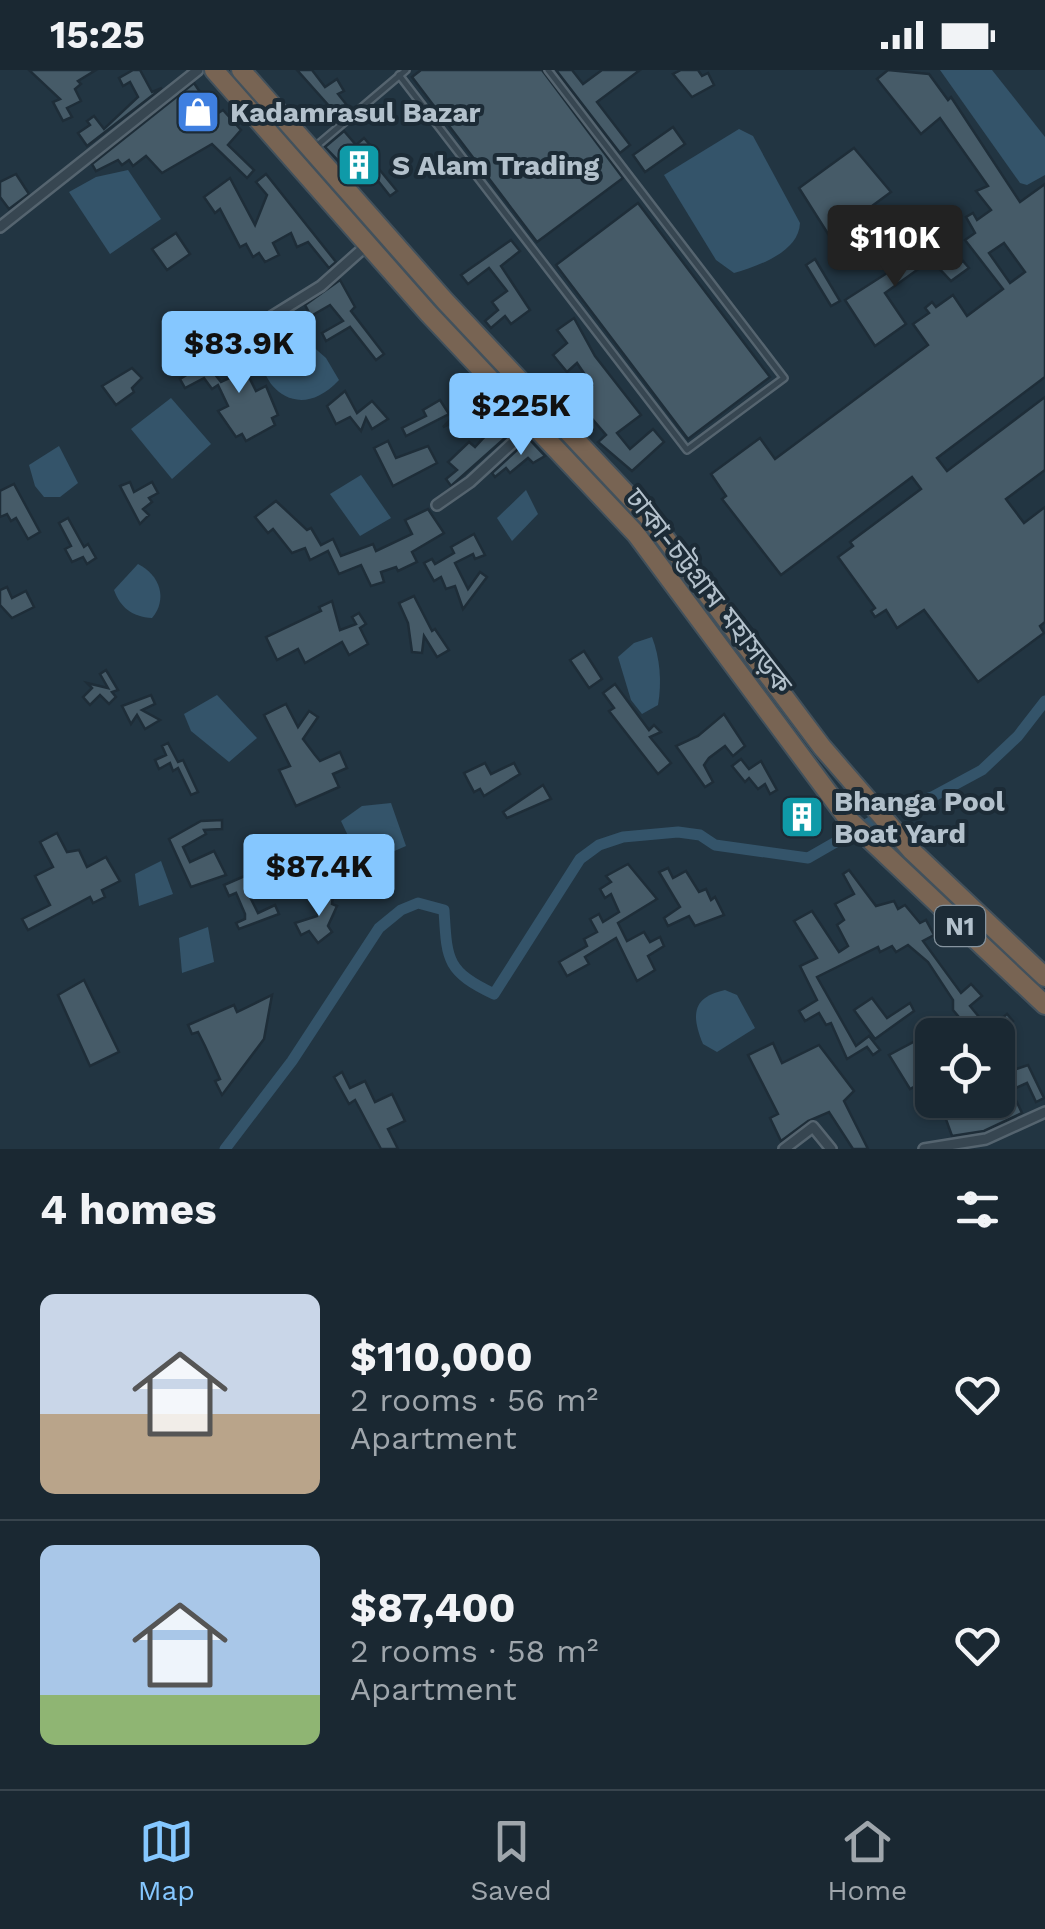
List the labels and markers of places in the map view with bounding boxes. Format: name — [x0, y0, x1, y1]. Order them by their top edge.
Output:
shop icon: Kadamrasul Bazar — [175, 89, 221, 135]
place label: Kadamrasul Bazar — [230, 96, 481, 129]
building icon: S Alam Trading — [336, 142, 382, 188]
place label: S Alam Trading — [392, 149, 599, 182]
pin: $110K — [825, 205, 965, 290]
pin: $83.9K — [158, 311, 320, 396]
pin: $225K — [451, 373, 591, 458]
place label: Bhanga Pool Boat Yard — [834, 785, 1006, 850]
building icon: Bhanga Pool Boat Yard — [779, 794, 825, 840]
pin: $87.4K — [238, 834, 400, 919]

